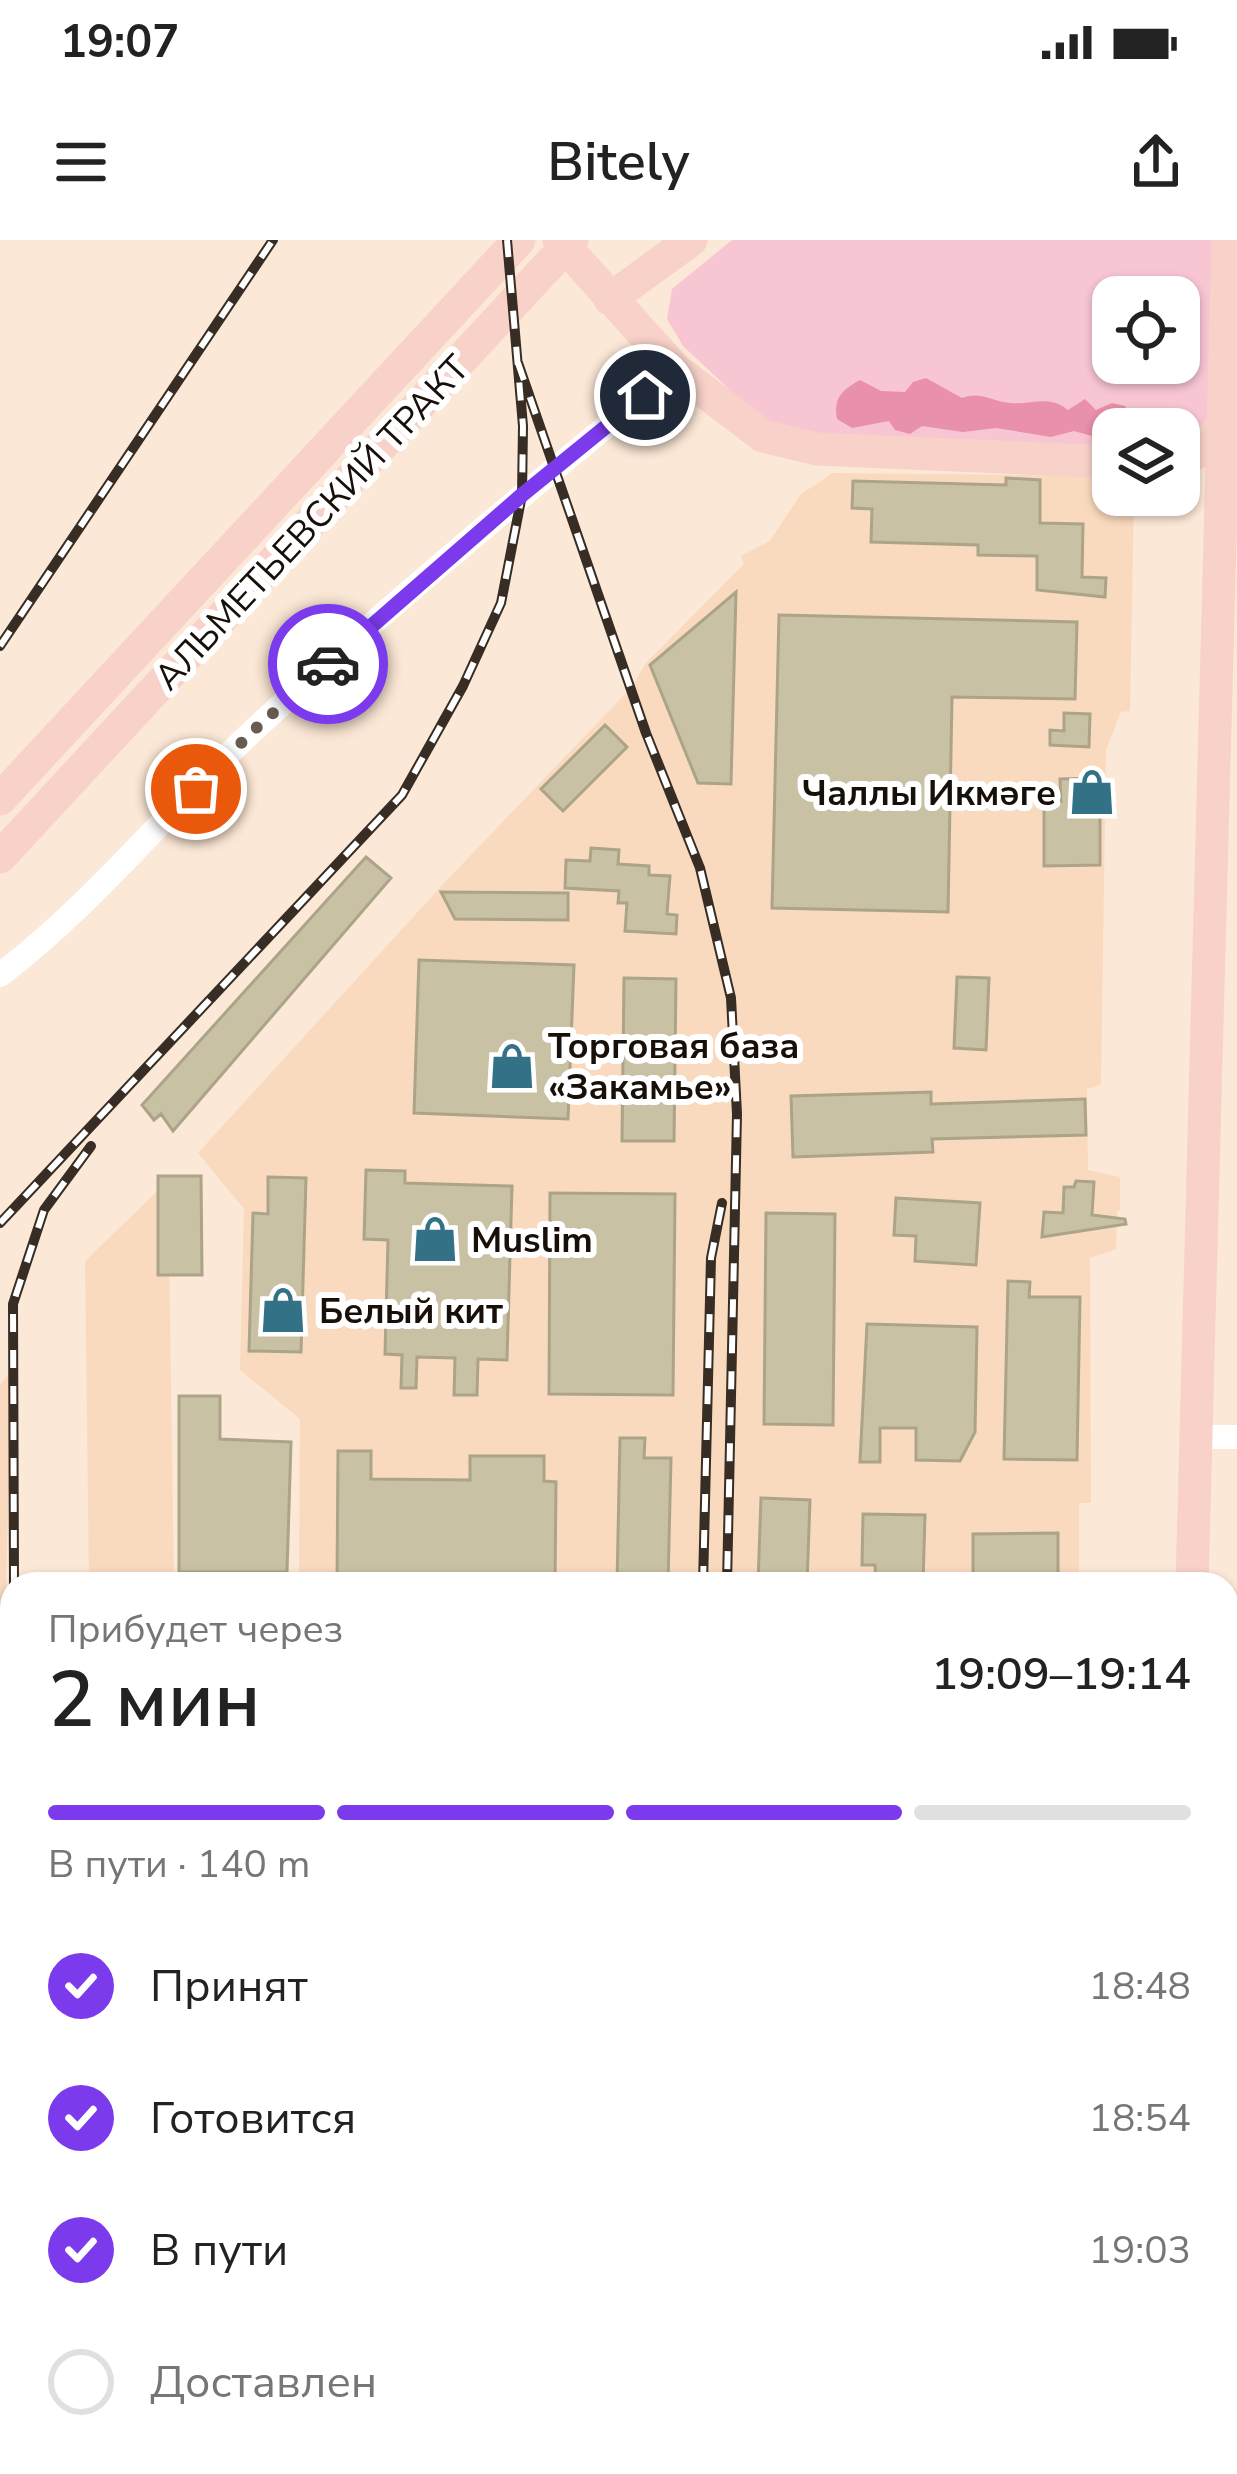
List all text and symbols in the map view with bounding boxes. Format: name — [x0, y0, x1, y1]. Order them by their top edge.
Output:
text: 19:07 — [60, 12, 179, 73]
text: Bitely — [547, 125, 690, 199]
icon: menu — [48, 129, 114, 195]
icon: share — [1123, 129, 1189, 195]
map controls — [1092, 276, 1200, 516]
button: locate — [1092, 276, 1200, 384]
pin — [594, 344, 696, 446]
street label: АЛЬМЕТЬЕВСКИЙ ТРАКТ — [144, 345, 481, 701]
icon: home — [612, 362, 678, 428]
button: layers — [1092, 408, 1200, 516]
courier — [268, 604, 388, 724]
icon: car — [295, 631, 361, 697]
pin — [145, 738, 247, 840]
icon: bag — [163, 756, 229, 822]
shop icon: Чаллы Икмәге — [1067, 767, 1117, 817]
place label: Чаллы Икмәге — [802, 769, 1056, 818]
place label: Торговая база «Закамье» — [548, 1022, 799, 1112]
shop icon: Торговая база «Закамье» — [487, 1041, 537, 1091]
shop icon: Muslim — [410, 1214, 460, 1264]
place label: Muslim — [471, 1216, 593, 1265]
shop icon: Белый кит — [258, 1285, 308, 1335]
place label: Белый кит — [319, 1287, 503, 1336]
text: Прибудет через — [48, 1603, 343, 1656]
text: 19:09–19:14 — [931, 1644, 1191, 1705]
text: 2 мин — [48, 1647, 260, 1754]
text: В пути · 140 m — [48, 1838, 310, 1891]
icon: check — [48, 1953, 114, 2019]
text: Принят — [150, 1956, 308, 2017]
text: 18:48 — [1089, 1960, 1191, 2013]
icon: check — [48, 2085, 114, 2151]
text: Готовится — [150, 2088, 356, 2149]
text: 18:54 — [1089, 2092, 1191, 2145]
icon: check — [48, 2217, 114, 2283]
text: В пути — [150, 2220, 288, 2281]
text: 19:03 — [1089, 2224, 1191, 2277]
text: Доставлен — [150, 2352, 377, 2413]

